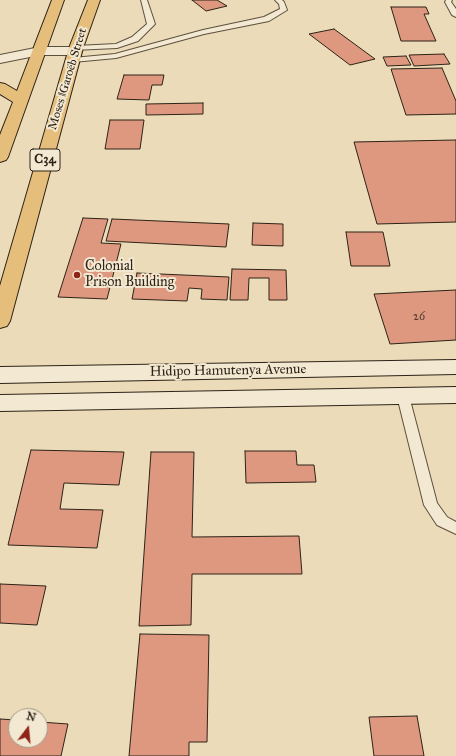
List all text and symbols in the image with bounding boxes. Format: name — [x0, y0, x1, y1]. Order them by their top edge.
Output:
street label: Moses ǁGaroëb Street — [46, 26, 90, 132]
road number: C34 — [30, 149, 60, 171]
place label: Colonial Prison Building — [85, 259, 174, 292]
marker: Colonial Prison Building — [72, 270, 82, 280]
house number: 26 — [413, 310, 425, 324]
street label: Hidipo Hamutenya Avenue — [150, 361, 306, 381]
north arrow — [8, 708, 48, 748]
text: N — [25, 709, 37, 724]

